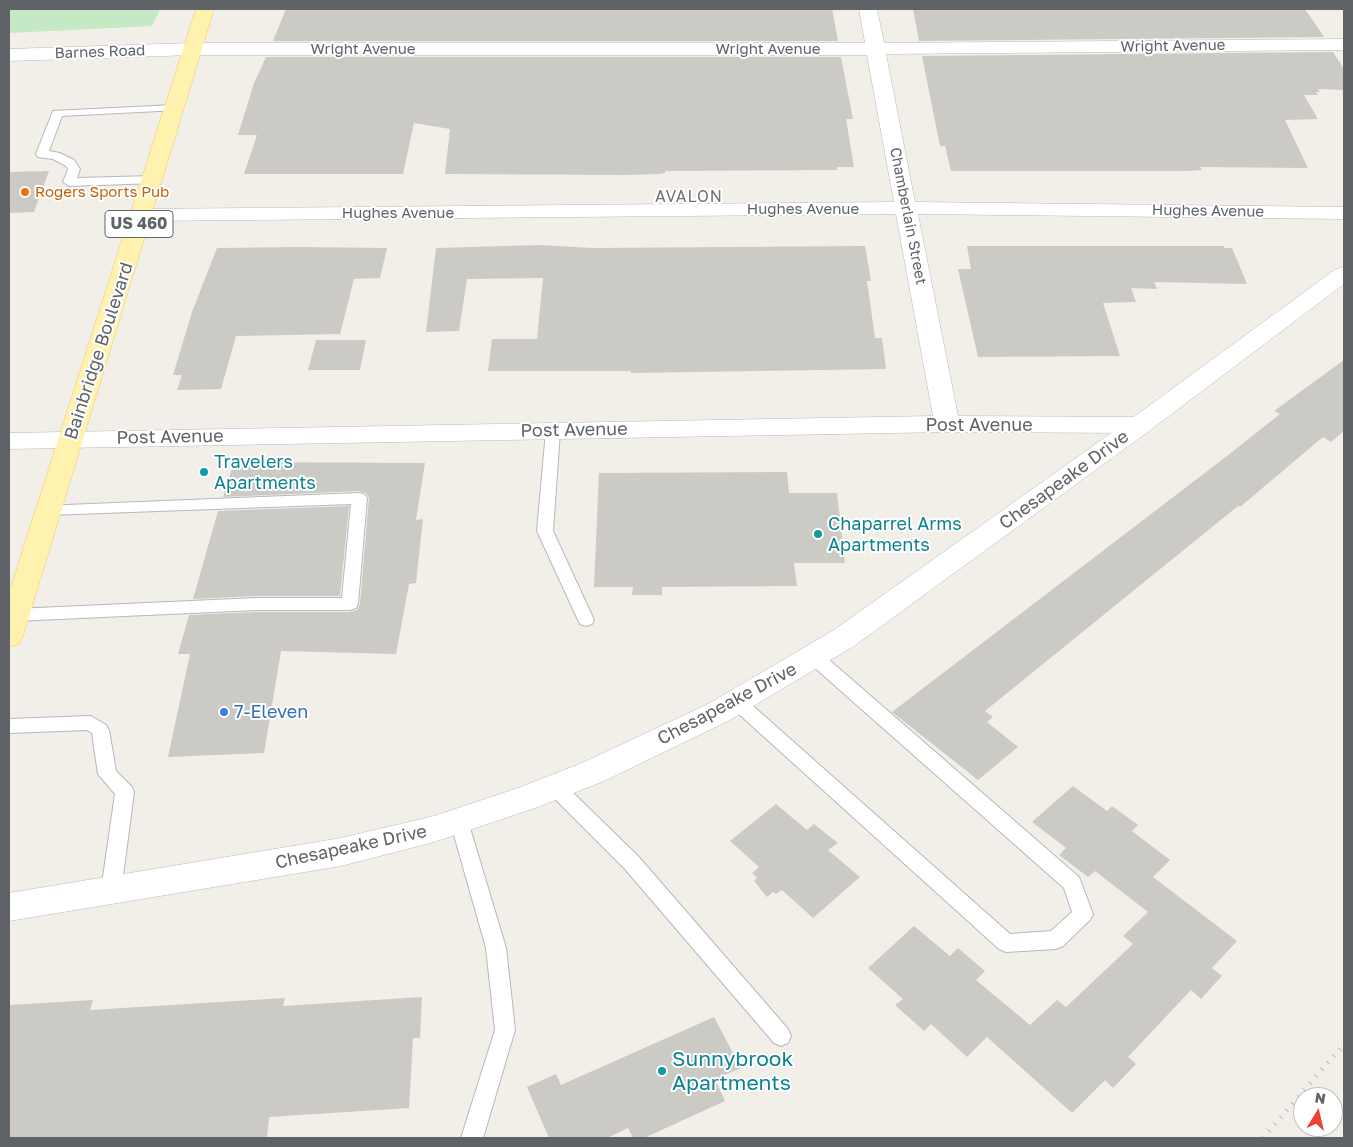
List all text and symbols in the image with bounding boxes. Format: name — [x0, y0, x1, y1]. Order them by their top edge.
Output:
street label: Wright Avenue — [1120, 36, 1226, 56]
street label: Wright Avenue — [311, 40, 415, 58]
street label: Wright Avenue — [716, 40, 820, 58]
street label: Barnes Road — [54, 41, 146, 63]
street label: Chamberlain Street — [886, 146, 930, 286]
place label: Rogers Sports Pub — [35, 183, 169, 201]
marker: Rogers Sports Pub — [19, 186, 31, 198]
district label: AVALON — [654, 187, 724, 207]
street label: Hughes Avenue — [747, 200, 859, 218]
street label: Hughes Avenue — [1152, 201, 1264, 221]
street label: Hughes Avenue — [342, 204, 454, 222]
road number: US 460 — [105, 210, 173, 238]
street label: Bainbridge Boulevard — [60, 260, 138, 442]
street label: Post Avenue — [925, 414, 1033, 436]
street label: Post Avenue — [520, 418, 628, 442]
street label: Post Avenue — [116, 425, 224, 449]
street label: Chesapeake Drive — [995, 426, 1133, 534]
place label: Travelers Apartments — [214, 451, 316, 494]
marker: Travelers Apartments — [198, 466, 210, 478]
place label: Chaparrel Arms Apartments — [828, 513, 962, 556]
marker: Chaparrel Arms Apartments — [812, 528, 824, 540]
street label: Chesapeake Drive — [654, 658, 800, 750]
place label: 7-Eleven — [234, 701, 308, 723]
marker: 7-Eleven — [218, 706, 230, 718]
street label: Chesapeake Drive — [273, 820, 429, 874]
place label: Sunnybrook Apartments — [672, 1046, 793, 1096]
marker: Sunnybrook Apartments — [656, 1065, 668, 1077]
north arrow — [1293, 1087, 1343, 1137]
text: N — [1314, 1088, 1327, 1107]

